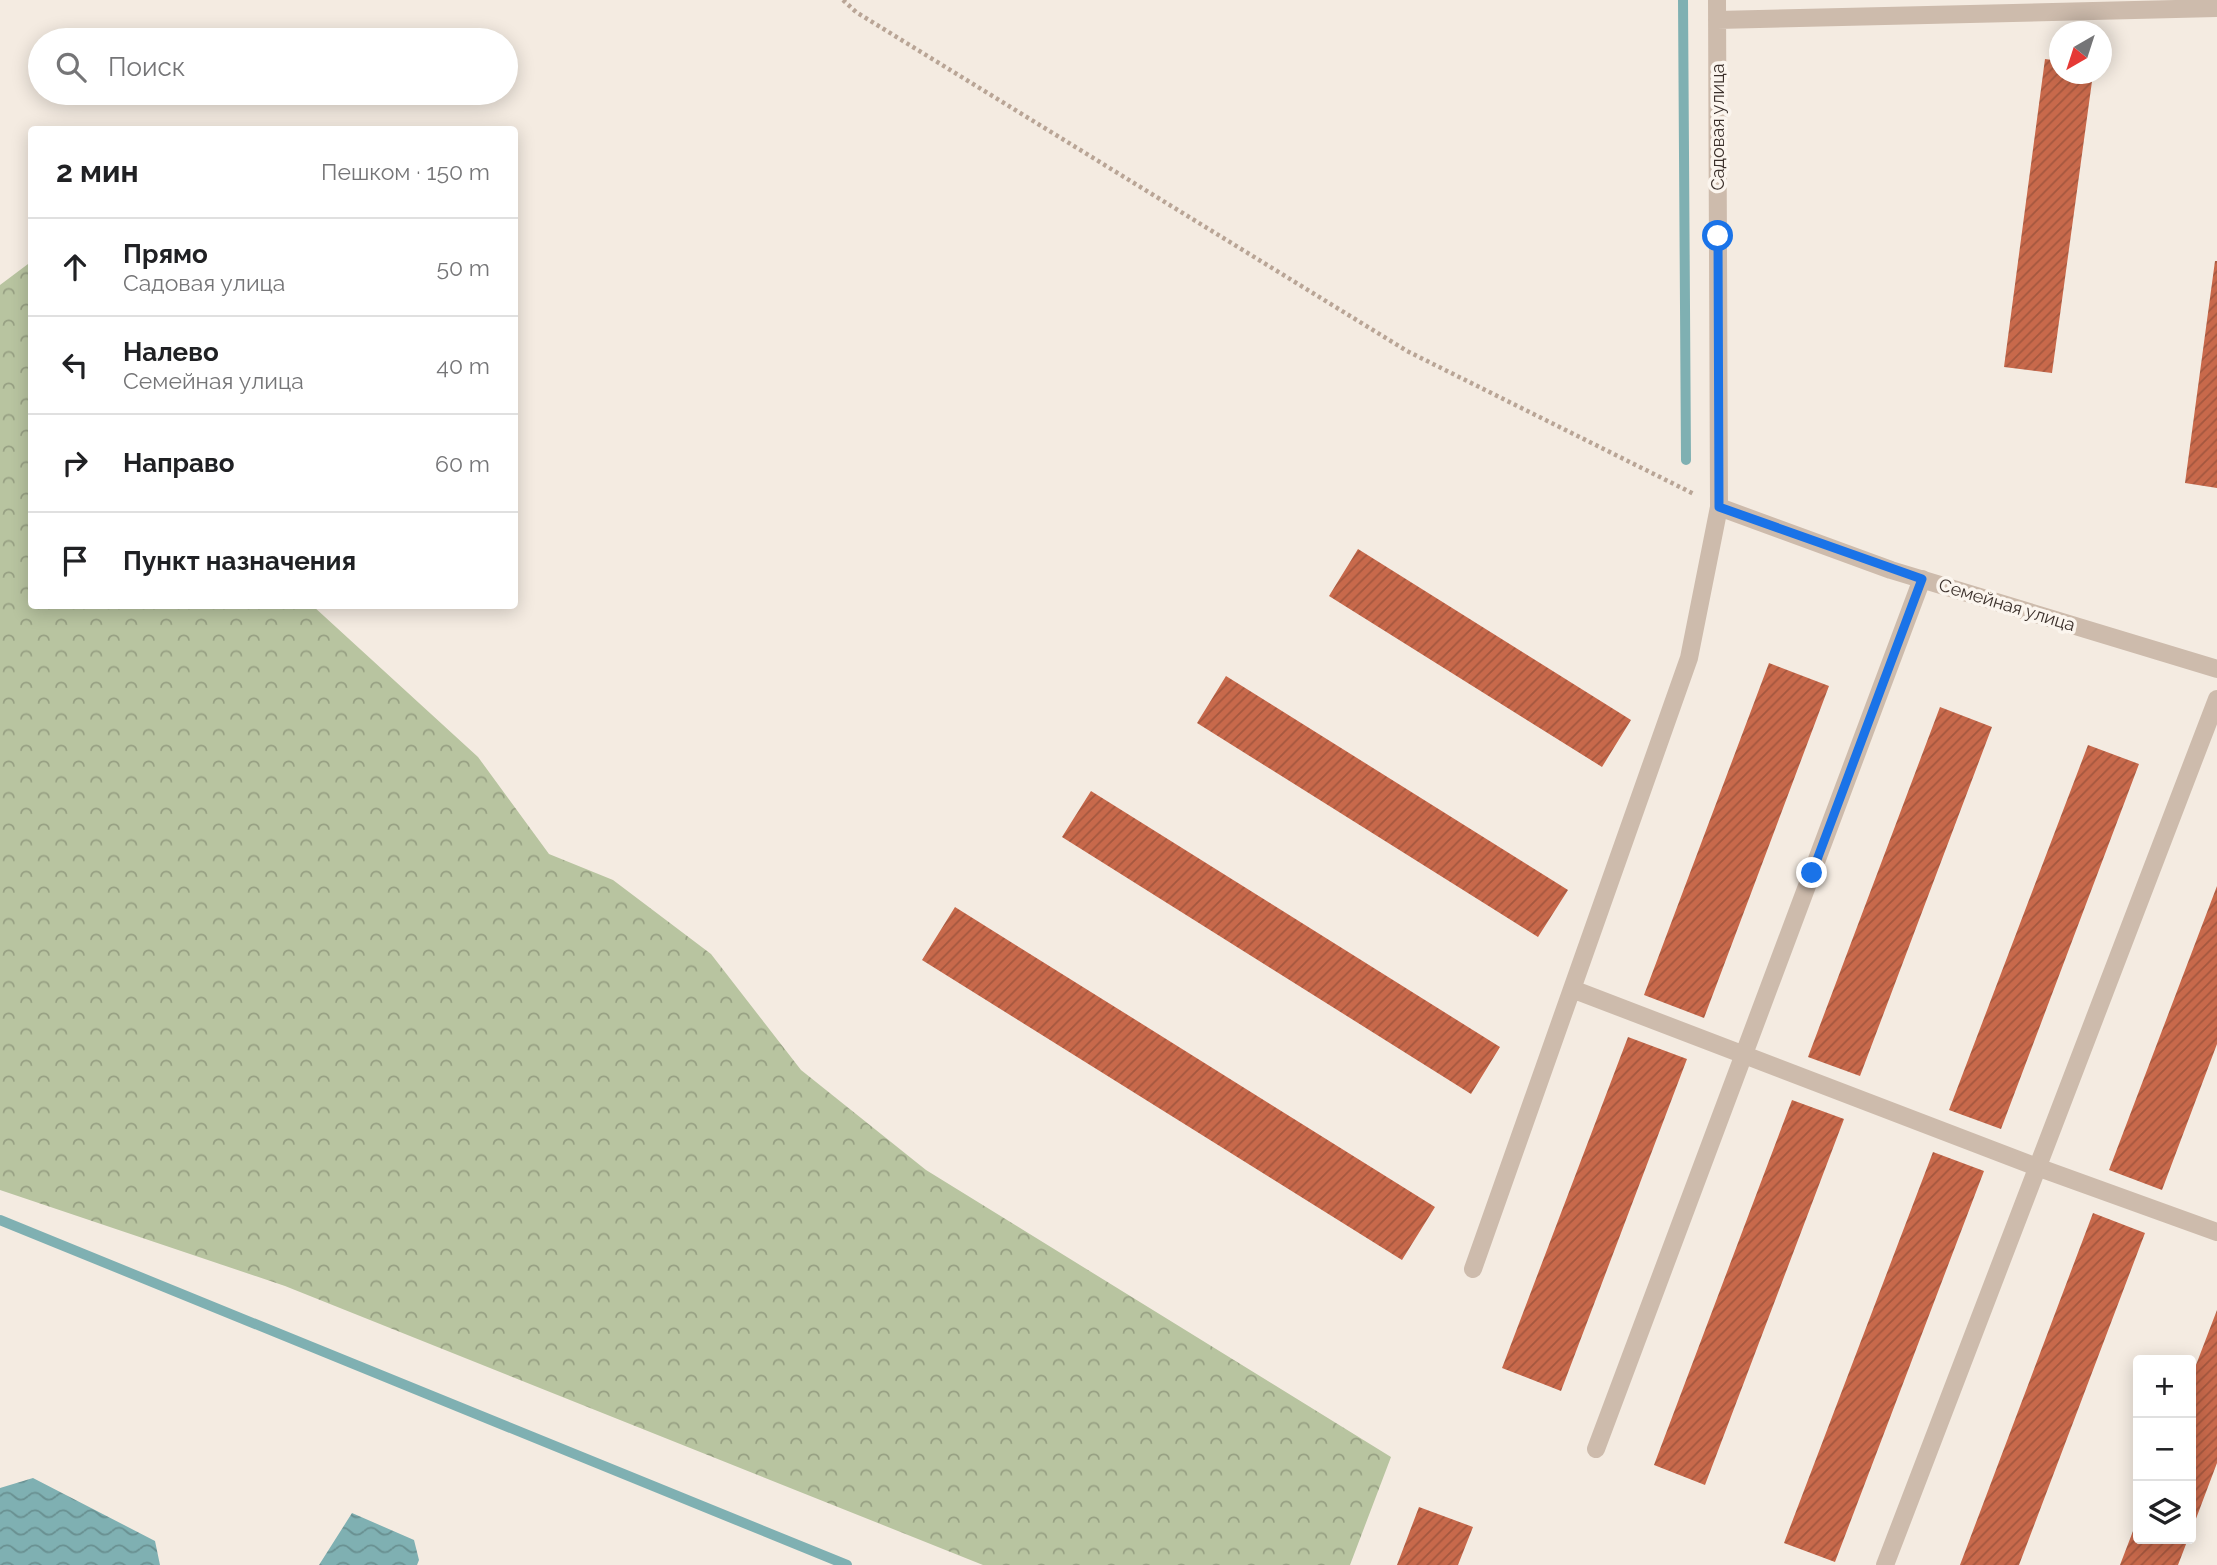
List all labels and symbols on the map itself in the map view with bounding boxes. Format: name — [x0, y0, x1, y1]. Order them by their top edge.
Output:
north arrow — [2049, 21, 2112, 84]
street label: Садовая улица — [1707, 63, 1728, 191]
route start — [1702, 220, 1733, 251]
street label: Семейная улица — [1936, 574, 2078, 635]
route end — [1796, 857, 1827, 888]

